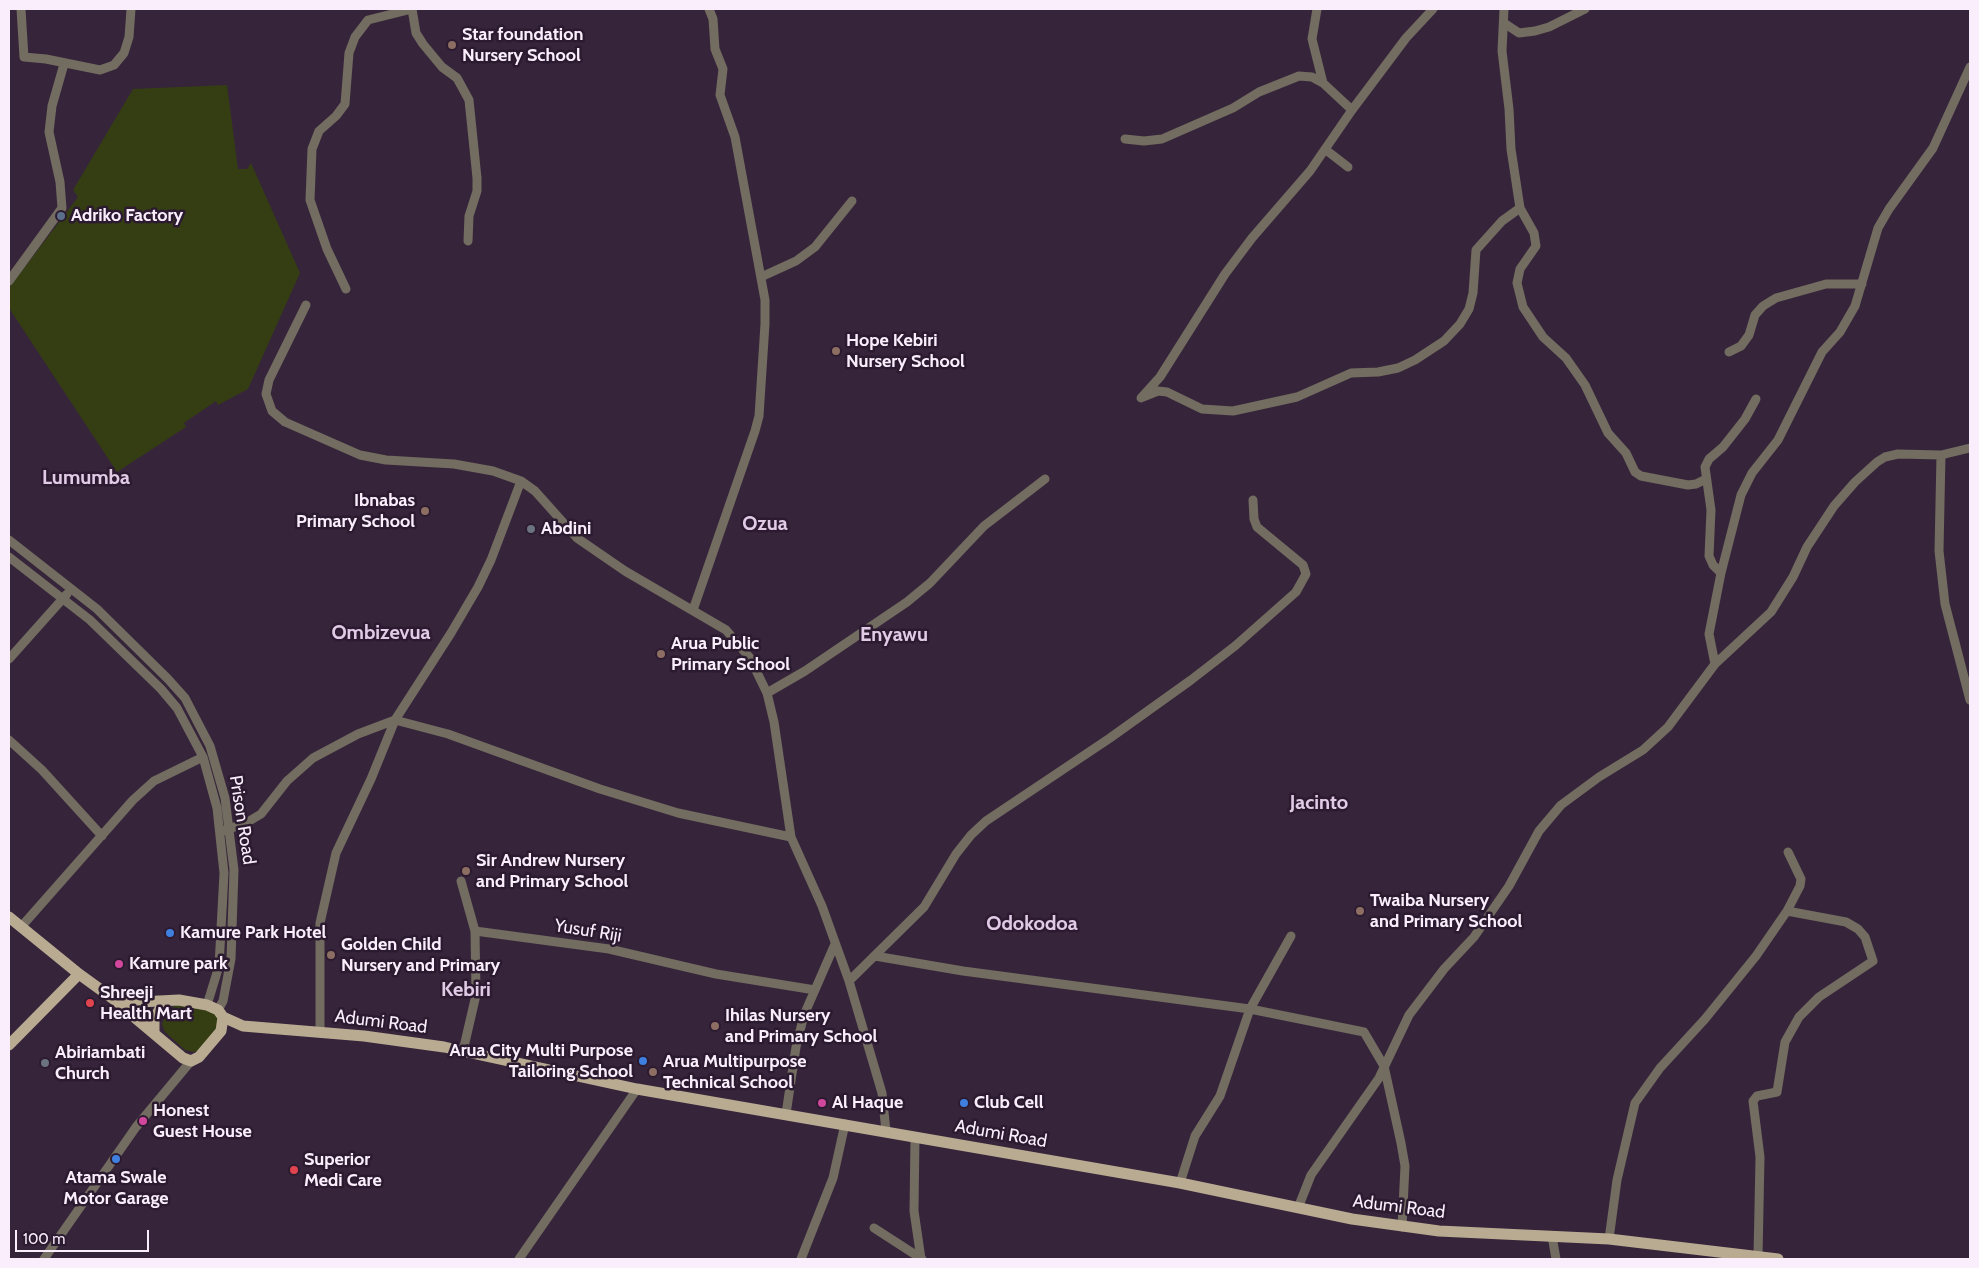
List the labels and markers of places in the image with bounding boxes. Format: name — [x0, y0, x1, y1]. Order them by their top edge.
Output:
place label: Star foundation Nursery School — [462, 24, 583, 66]
marker: Star foundation Nursery School — [446, 39, 458, 51]
place label: Adriko Factory — [71, 205, 183, 227]
marker: Adriko Factory — [55, 210, 67, 222]
place label: Hope Kebiri Nursery School — [846, 330, 965, 372]
marker: Hope Kebiri Nursery School — [830, 345, 842, 357]
place label: Ibnabas Primary School — [296, 490, 415, 532]
marker: Ibnabas Primary School — [419, 505, 431, 517]
place label: Abdini — [541, 518, 591, 540]
marker: Abdini — [525, 523, 537, 535]
place label: Arua Public Primary School — [671, 633, 790, 676]
marker: Arua Public Primary School — [655, 648, 667, 660]
place label: Sir Andrew Nursery and Primary School — [476, 850, 628, 892]
marker: Sir Andrew Nursery and Primary School — [460, 865, 472, 877]
place label: Twaiba Nursery and Primary School — [1370, 890, 1522, 932]
marker: Twaiba Nursery and Primary School — [1354, 905, 1366, 917]
place label: Kamure Park Hotel — [180, 922, 326, 944]
marker: Kamure Park Hotel — [164, 927, 176, 939]
place label: Golden Child Nursery and Primary — [341, 934, 500, 976]
marker: Golden Child Nursery and Primary — [325, 949, 337, 961]
place label: Kamure park — [129, 953, 228, 975]
marker: Kamure park — [113, 958, 125, 970]
place label: Shreeji Health Mart — [100, 982, 192, 1024]
marker: Shreeji Health Mart — [84, 997, 96, 1009]
place label: Ihilas Nursery and Primary School — [725, 1005, 877, 1048]
marker: Ihilas Nursery and Primary School — [709, 1020, 721, 1032]
place label: Arua City Multi Purpose Tailoring School — [449, 1040, 633, 1082]
place label: Abiriambati Church — [55, 1042, 145, 1084]
place label: Arua Multipurpose Technical School — [663, 1051, 807, 1094]
marker: Arua City Multi Purpose Tailoring School — [637, 1055, 649, 1067]
marker: Abiriambati Church — [39, 1057, 51, 1069]
marker: Arua Multipurpose Technical School — [647, 1066, 659, 1078]
place label: Al Haque — [832, 1092, 903, 1114]
place label: Club Cell — [974, 1092, 1043, 1114]
marker: Al Haque — [816, 1097, 828, 1109]
marker: Club Cell — [958, 1097, 970, 1109]
place label: Honest Guest House — [153, 1100, 252, 1142]
marker: Honest Guest House — [137, 1115, 149, 1127]
place label: Superior Medi Care — [304, 1149, 382, 1192]
marker: Atama Swale Motor Garage — [110, 1153, 122, 1165]
marker: Superior Medi Care — [288, 1164, 300, 1176]
place label: Atama Swale Motor Garage — [63, 1167, 169, 1210]

